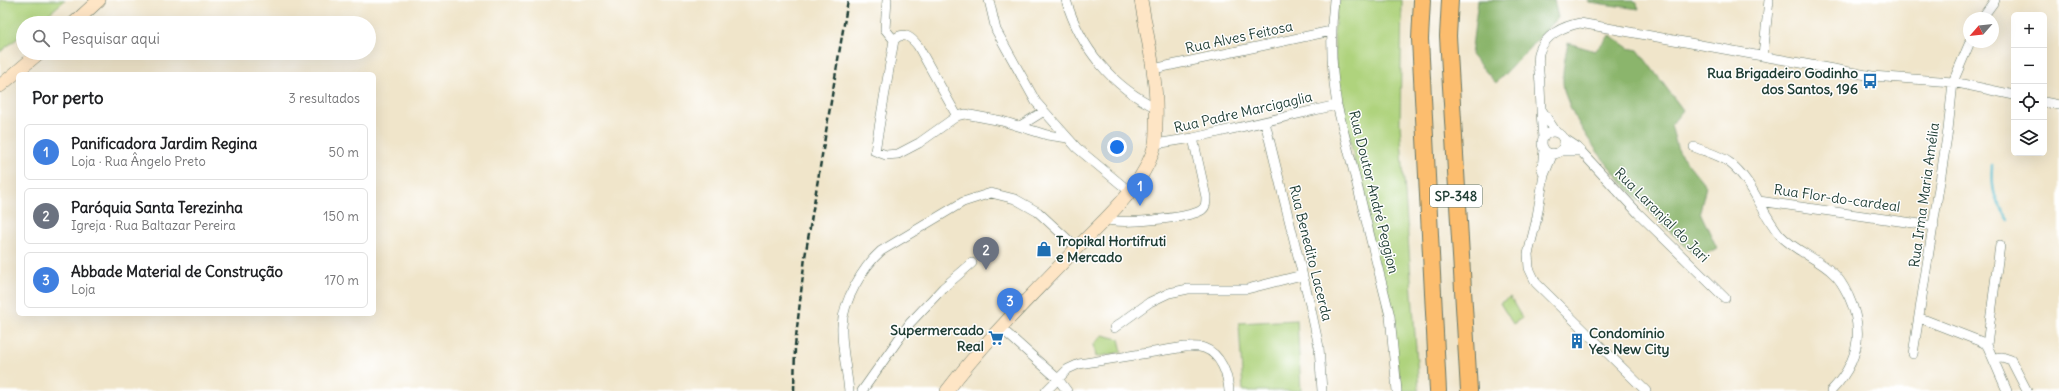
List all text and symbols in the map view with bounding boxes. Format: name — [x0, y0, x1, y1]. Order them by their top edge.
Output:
north arrow — [1963, 12, 1999, 48]
map controls — [2011, 12, 2047, 156]
button: + — [2011, 12, 2047, 48]
search box — [16, 16, 376, 60]
street label: Rua Alves Feitosa — [1184, 17, 1294, 57]
icon: search — [30, 27, 52, 49]
text: Pesquisar aqui — [62, 29, 160, 48]
button: − — [2011, 48, 2047, 84]
place label: Rua Brigadeiro Godinho dos Santos, 196 — [1707, 64, 1858, 98]
bus stop icon: Rua Brigadeiro Godinho dos Santos, 196 — [1861, 72, 1879, 90]
button: locate — [2011, 84, 2047, 120]
text: Por perto — [32, 87, 103, 109]
street label: Rua Padre Marcigaglia — [1172, 87, 1314, 137]
text: 3 resultados — [289, 90, 360, 107]
street label: Rua Doutor André Peggion — [1345, 109, 1403, 275]
button: layers — [2011, 120, 2047, 156]
street label: Rua Irma Maria Amélia — [1905, 121, 1943, 269]
text: Panificadora Jardim Regina — [71, 134, 257, 153]
your location — [1107, 137, 1127, 157]
text: 1 — [43, 144, 49, 161]
text: 50 m — [328, 144, 359, 161]
text: Loja · Rua Ângelo Preto — [71, 153, 206, 170]
street label: Rua Laranjal do Jari — [1611, 164, 1713, 266]
pin: 1 — [1127, 173, 1153, 206]
street label: Rua Flor-do-cardeal — [1773, 180, 1901, 216]
street label: Rua Benedito Lacerda — [1285, 183, 1337, 323]
road number: SP-348 — [1430, 185, 1482, 207]
text: Paróquia Santa Terezinha — [71, 198, 243, 217]
text: 2 — [42, 208, 50, 225]
text: 150 m — [323, 208, 359, 225]
text: Igreja · Rua Baltazar Pereira — [71, 217, 236, 234]
place label: Tropikal Hortifruti e Mercado — [1056, 232, 1166, 266]
pin: 2 — [973, 237, 999, 270]
shop icon: Tropikal Hortifruti e Mercado — [1035, 240, 1053, 258]
text: Abbade Material de Construção — [71, 262, 283, 281]
text: 3 — [42, 272, 50, 289]
text: 170 m — [324, 272, 359, 289]
text: Loja — [71, 281, 96, 298]
pin: 3 — [997, 288, 1023, 321]
place label: Supermercado Real — [890, 321, 984, 355]
place label: Condomínio Yes New City — [1588, 324, 1669, 358]
supermarket icon: Supermercado Real — [987, 329, 1005, 347]
building icon: Condomínio Yes New City — [1568, 332, 1586, 350]

